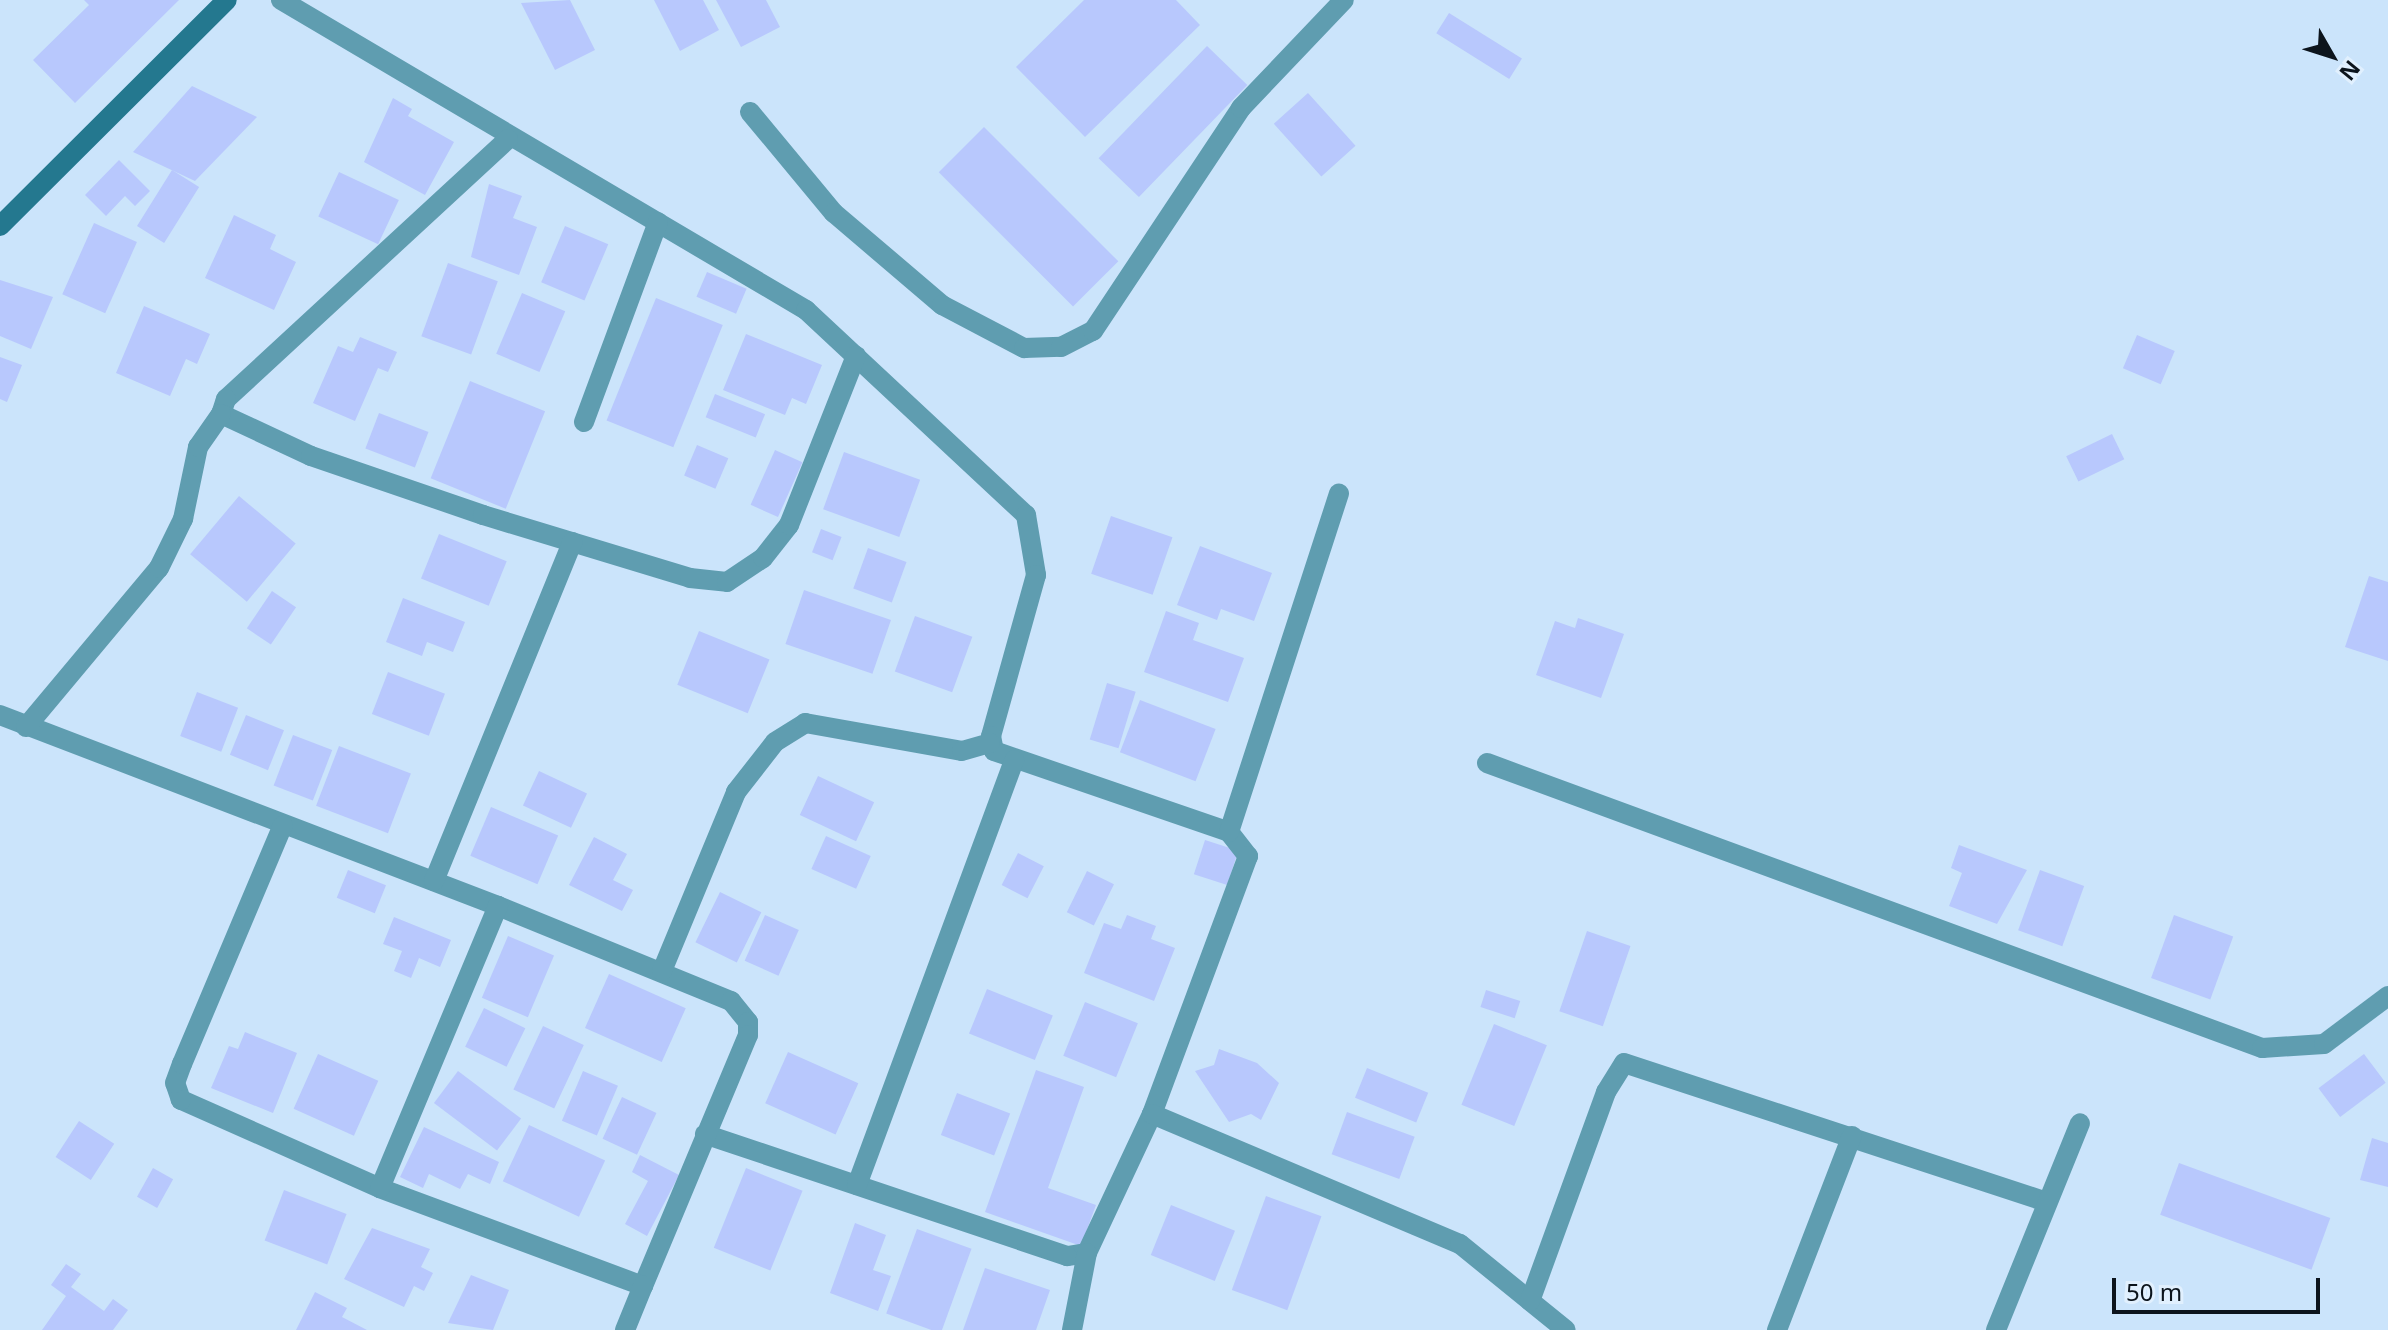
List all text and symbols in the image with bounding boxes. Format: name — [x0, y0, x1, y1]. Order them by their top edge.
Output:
north arrow — [2292, 16, 2372, 96]
text: N — [2333, 55, 2368, 87]
scale bar — [2116, 1262, 2324, 1312]
text: 50 m — [2126, 1275, 2182, 1308]

